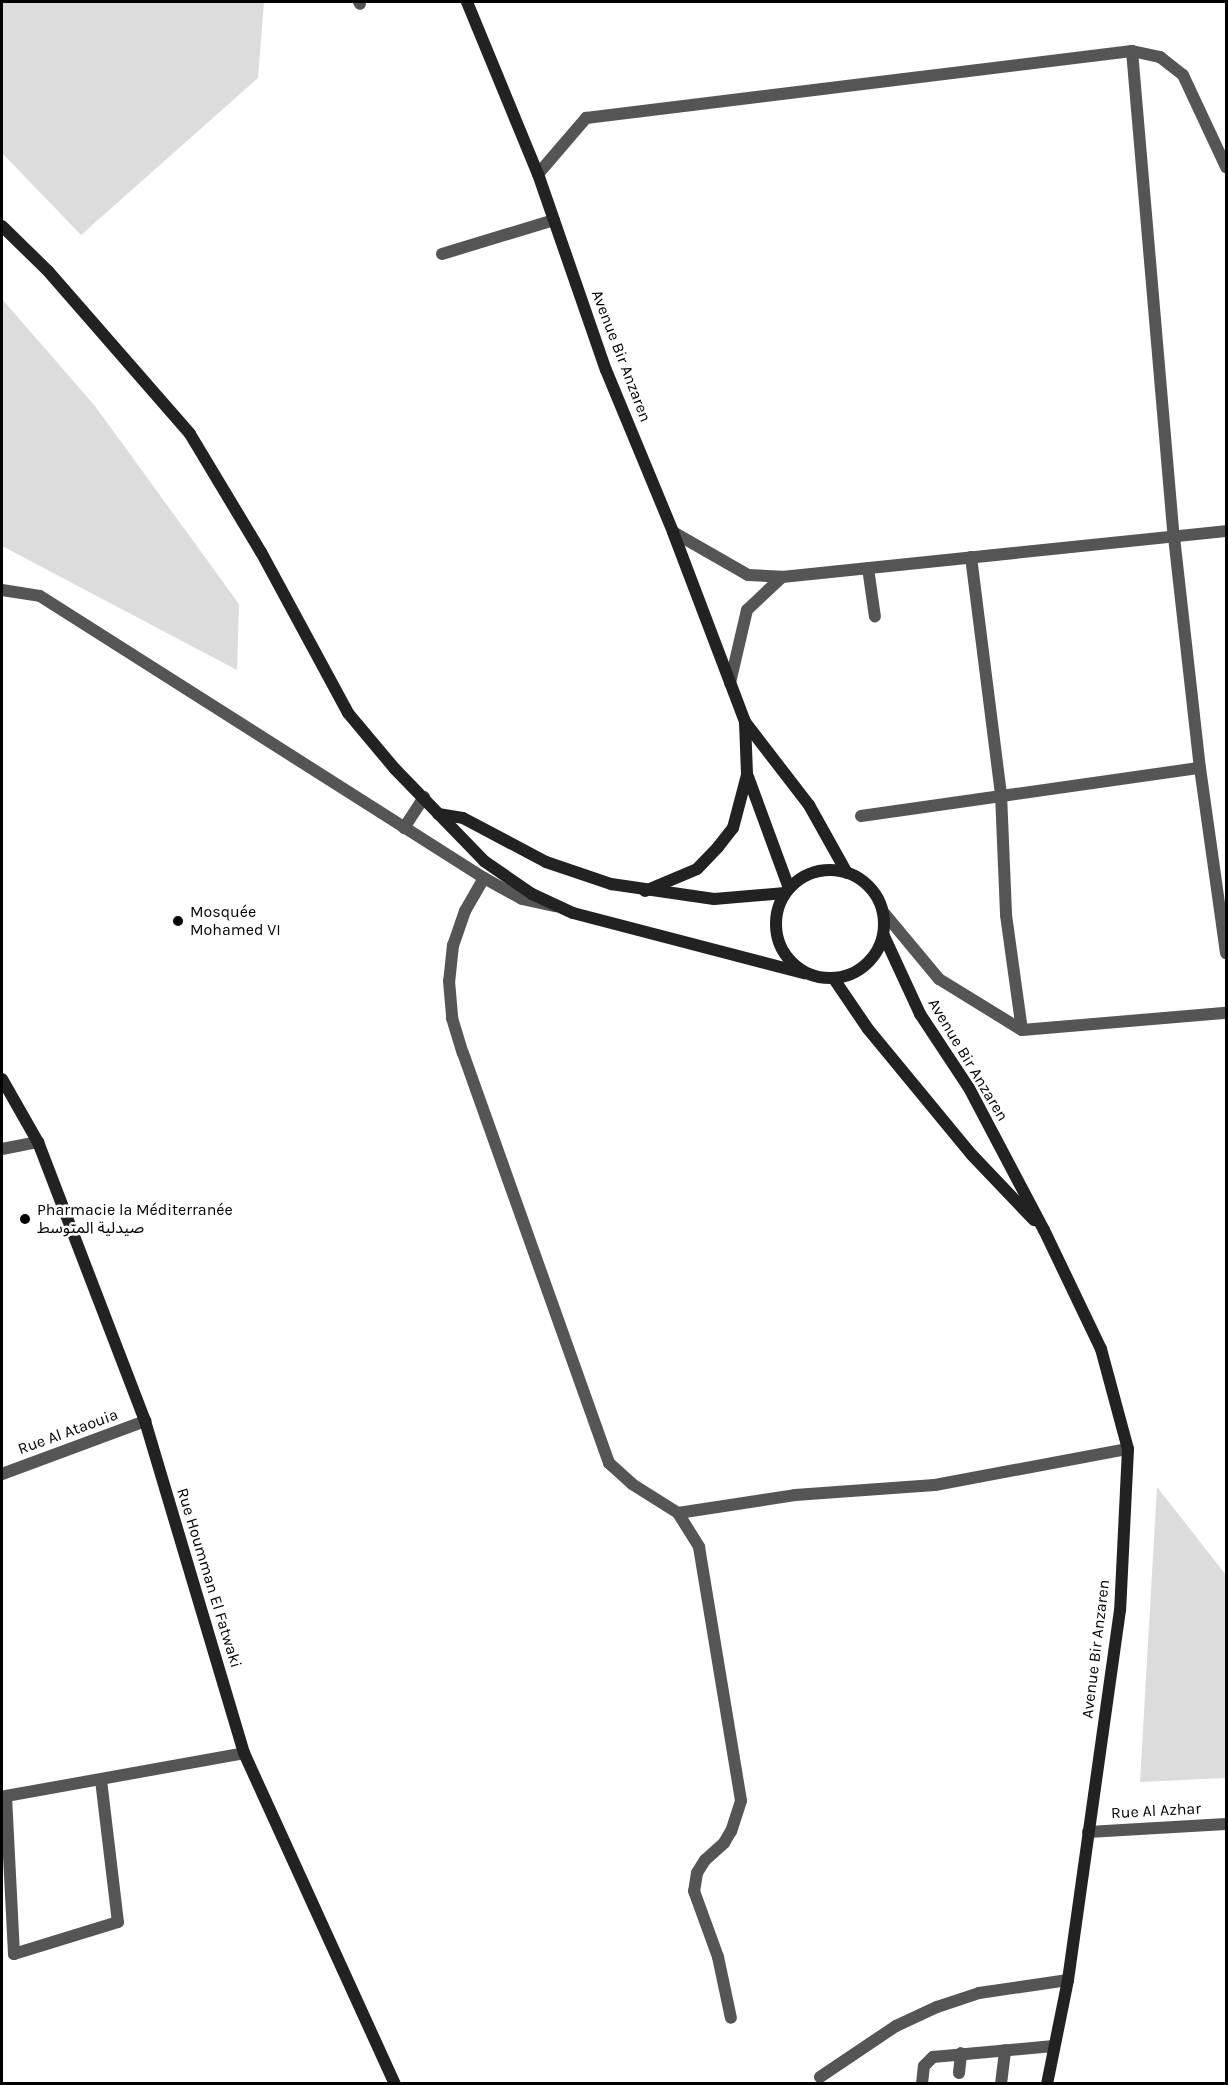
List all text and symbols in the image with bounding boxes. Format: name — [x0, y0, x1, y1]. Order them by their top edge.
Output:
street label: Avenue Bir Anzaren — [587, 287, 655, 425]
place label: Mosquée Mohamed VI — [190, 902, 281, 940]
marker: Mosquée Mohamed VI — [171, 914, 185, 928]
street label: Avenue Bir Anzaren — [924, 995, 1012, 1125]
place label: Pharmacie la Méditerranée صيدلية المتوسط — [37, 1200, 233, 1238]
marker: Pharmacie la Méditerranée صيدلية المتوسط — [18, 1212, 32, 1226]
street label: Rue Al Ataouia — [15, 1405, 121, 1459]
street label: Rue Houmman El Fatwaki — [172, 1486, 246, 1670]
street label: Avenue Bir Anzaren — [1078, 1579, 1114, 1719]
street label: Rue Al Azhar — [1111, 1799, 1201, 1823]

